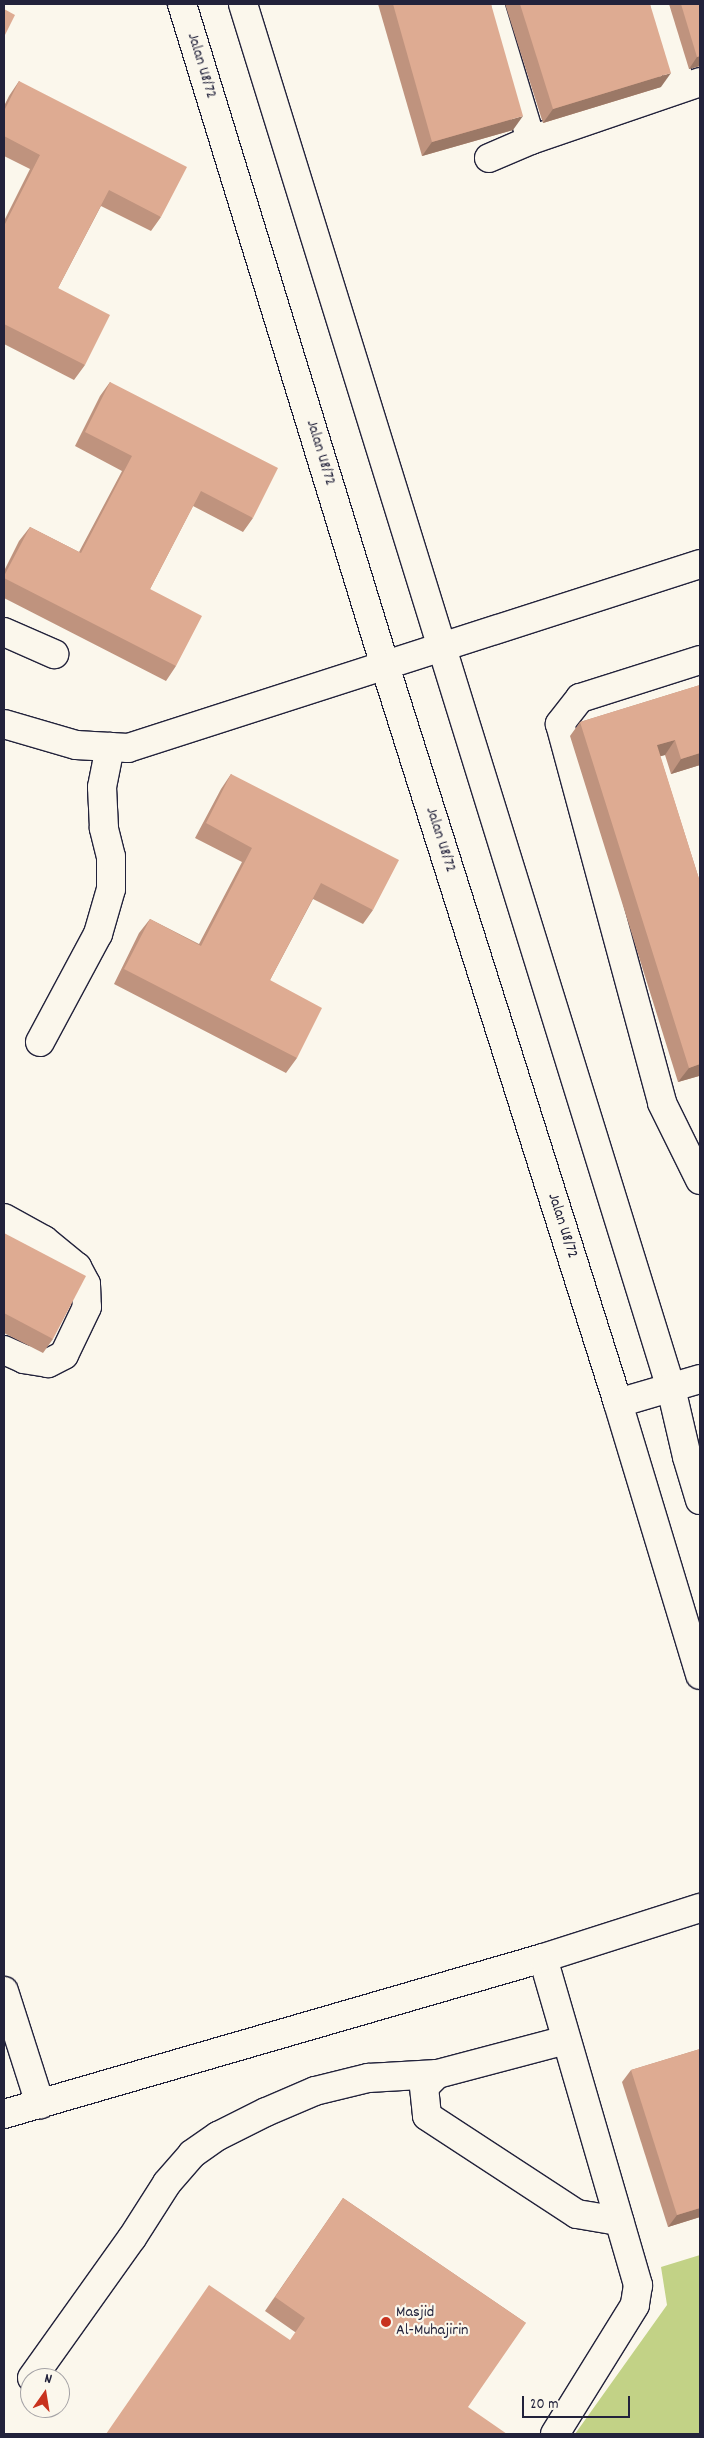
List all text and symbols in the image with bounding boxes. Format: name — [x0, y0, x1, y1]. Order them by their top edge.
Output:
street label: Jalan U8/72 — [182, 31, 220, 101]
street label: Jalan U8/72 — [301, 418, 339, 488]
street label: Jalan U8/72 — [420, 805, 460, 875]
street label: Jalan U8/72 — [542, 1191, 582, 1261]
place label: Masjid Al-Muhajirin — [396, 2303, 468, 2341]
marker: Masjid Al-Muhajirin — [380, 2316, 392, 2328]
north arrow — [20, 2368, 70, 2418]
text: N — [43, 2369, 54, 2390]
scale bar — [524, 2386, 632, 2418]
text: 20 m — [530, 2394, 558, 2416]

